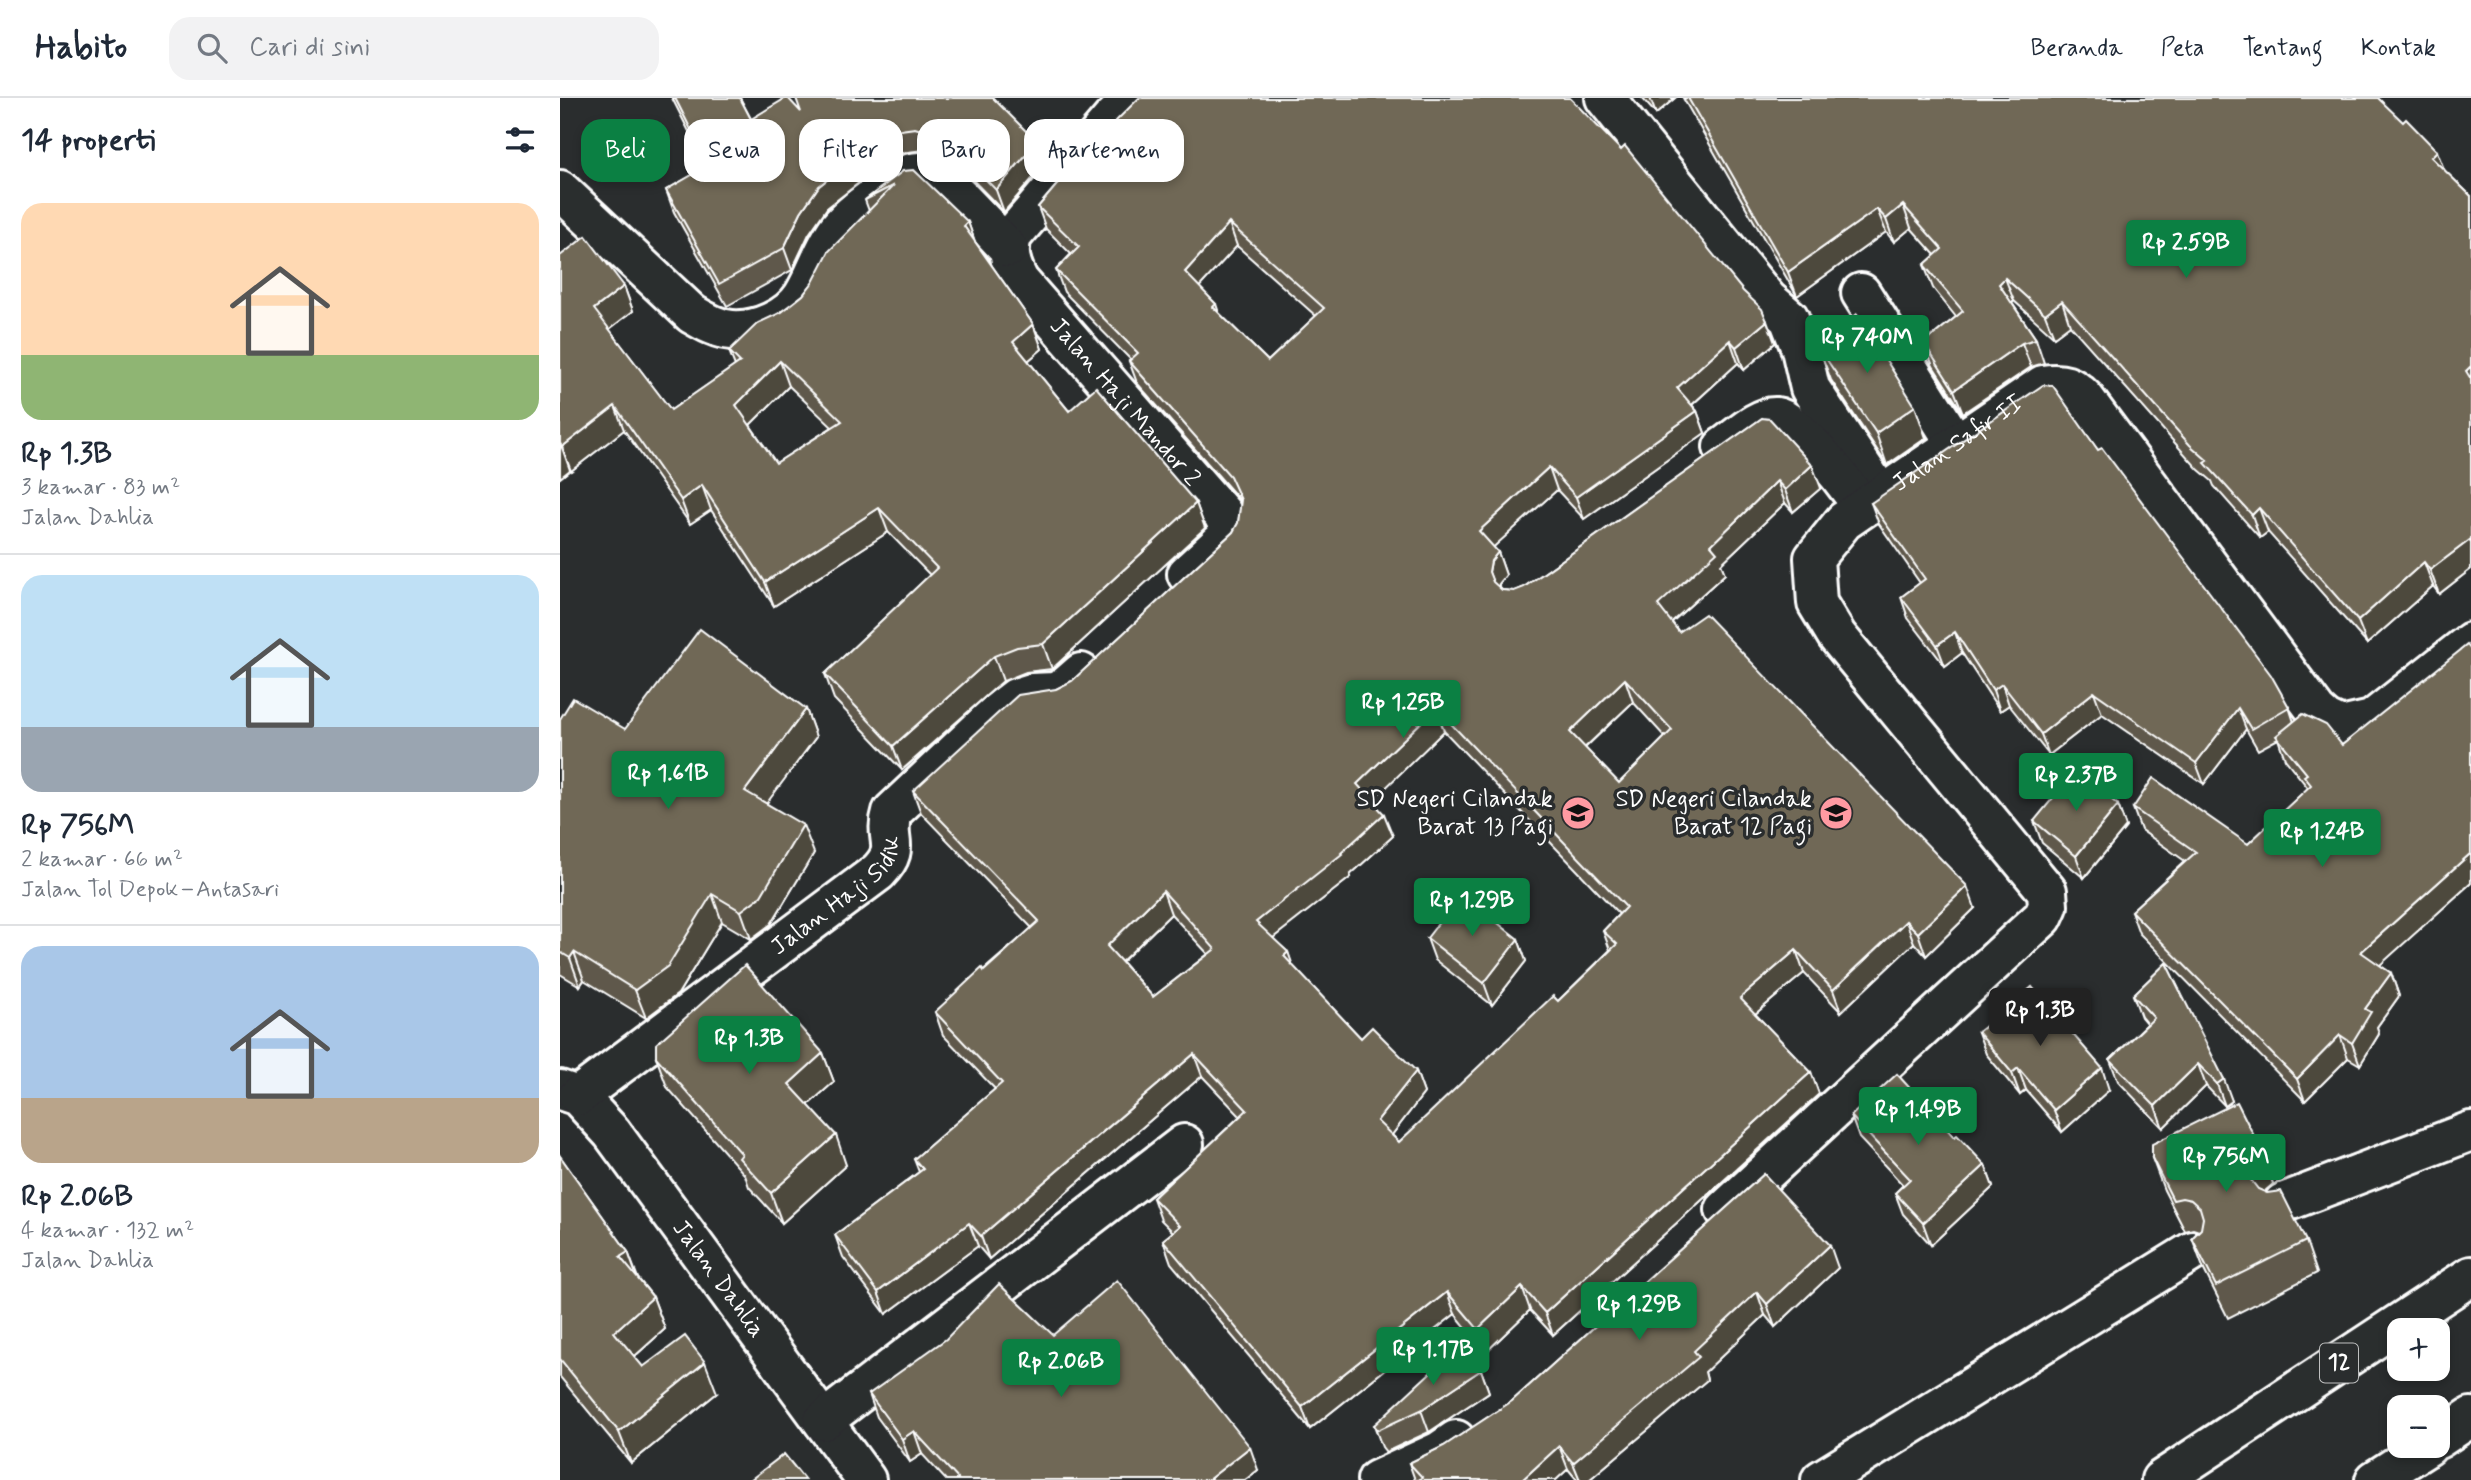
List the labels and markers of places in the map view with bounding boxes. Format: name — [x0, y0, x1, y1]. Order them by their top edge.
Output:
pin: Rp 2.59B — [2114, 220, 2258, 280]
pin: Rp 740M — [1802, 316, 1932, 375]
pin: Rp 1.25B — [1331, 680, 1475, 740]
pin: Rp 1.61B — [596, 752, 740, 811]
pin: Rp 2.37B — [2004, 754, 2148, 813]
place label: SD Negeri Cilandak Barat 13 Pagi — [1357, 784, 1553, 846]
place label: SD Negeri Cilandak Barat 12 Pagi — [1616, 784, 1812, 846]
school or university icon: SD Negeri Cilandak Barat 13 Pagi — [1559, 794, 1597, 832]
school or university icon: SD Negeri Cilandak Barat 12 Pagi — [1817, 794, 1855, 832]
pin: Rp 1.24B — [2250, 810, 2394, 869]
pin: Rp 1.29B — [1400, 878, 1544, 938]
pin: Rp 1.3B — [1975, 988, 2105, 1048]
pin: Rp 1.3B — [684, 1016, 814, 1076]
pin: Rp 1.49B — [1846, 1088, 1990, 1147]
pin: Rp 756M — [2161, 1134, 2291, 1194]
pin: Rp 1.29B — [1567, 1282, 1711, 1342]
pin: Rp 1.17B — [1361, 1328, 1505, 1387]
pin: Rp 2.06B — [989, 1340, 1133, 1399]

